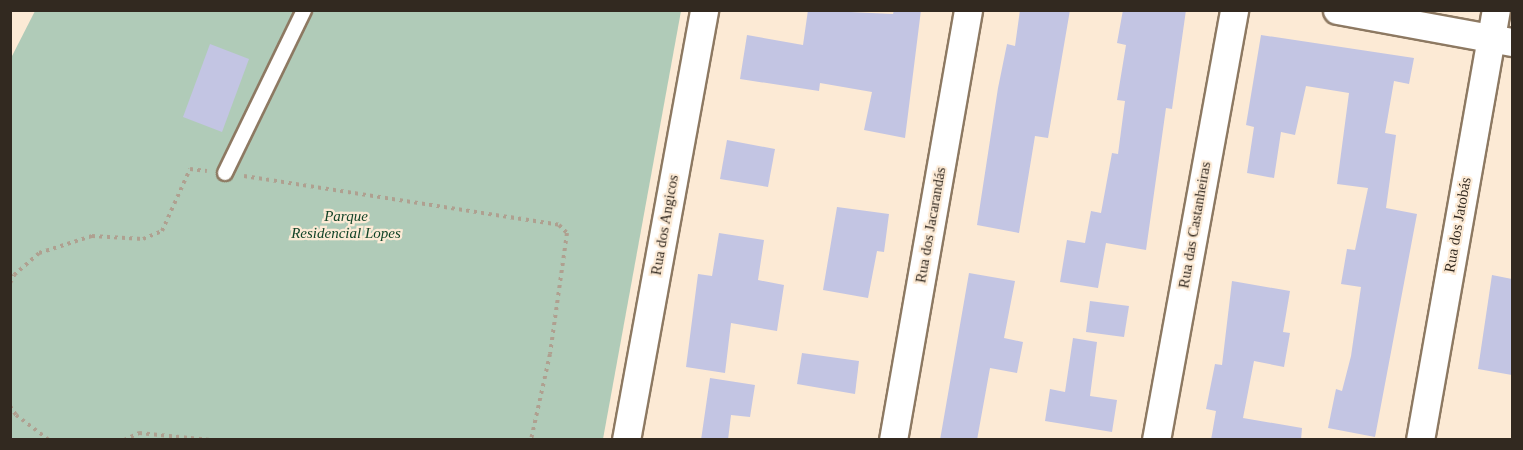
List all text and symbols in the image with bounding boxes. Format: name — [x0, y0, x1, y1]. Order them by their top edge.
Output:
street label: Rua das Castanheiras — [1175, 160, 1215, 290]
street label: Rua dos Jacarandás — [912, 166, 950, 284]
street label: Rua dos Angicos — [647, 173, 683, 277]
street label: Rua dos Jatobás — [1441, 176, 1475, 274]
park label: Parque Residencial Lopes — [291, 207, 401, 242]

